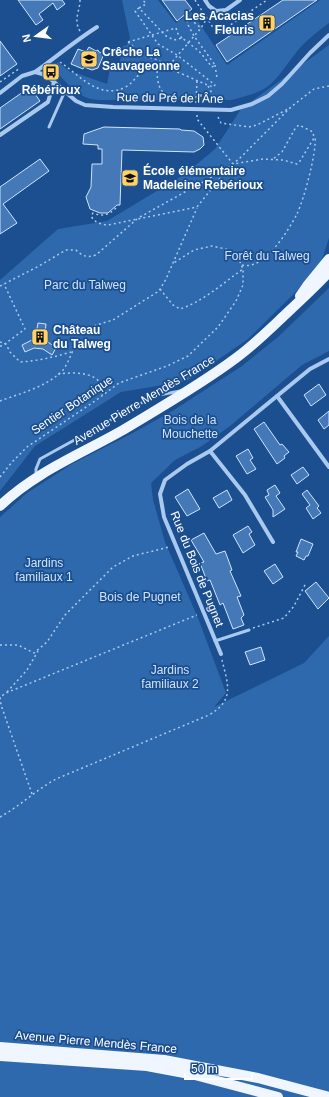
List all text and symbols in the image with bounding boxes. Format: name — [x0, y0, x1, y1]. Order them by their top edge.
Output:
place label: Les Acacias Fleuris — [185, 9, 254, 37]
building icon: Les Acacias Fleuris — [257, 13, 277, 33]
north arrow — [16, 16, 56, 56]
text: N — [20, 33, 33, 44]
place label: Crêche La Sauvageonne — [102, 45, 180, 73]
school or university icon: Crêche La Sauvageonne — [79, 49, 99, 69]
bus stop icon: Rébérioux — [41, 62, 61, 82]
place label: Rébérioux — [22, 83, 81, 97]
street label: Rue du Pré de l'Âne — [116, 89, 224, 106]
place label: École élémentaire Madeleine Rebérioux — [143, 163, 263, 192]
school or university icon: École élémentaire Madeleine Rebérioux — [120, 168, 140, 188]
park label: Forêt du Talweg — [224, 249, 310, 263]
park label: Parc du Talweg — [44, 278, 126, 292]
place label: Château du Talweg — [53, 323, 111, 351]
building icon: Château du Talweg — [30, 327, 50, 347]
street label: Avenue Pierre Mendès France — [71, 352, 218, 448]
street label: Sentier Botanique — [29, 372, 116, 437]
park label: Bois de la Mouchette — [162, 413, 218, 441]
street label: Rue du Bois de Pugnet — [167, 509, 227, 629]
park label: Jardins familiaux 1 — [15, 556, 73, 584]
park label: Bois de Pugnet — [99, 590, 181, 604]
park label: Jardins familiaux 2 — [141, 663, 199, 691]
street label: Avenue Pierre Mendès France — [14, 1028, 178, 1056]
scale bar — [185, 1055, 252, 1081]
text: 50 m — [191, 1062, 218, 1076]

